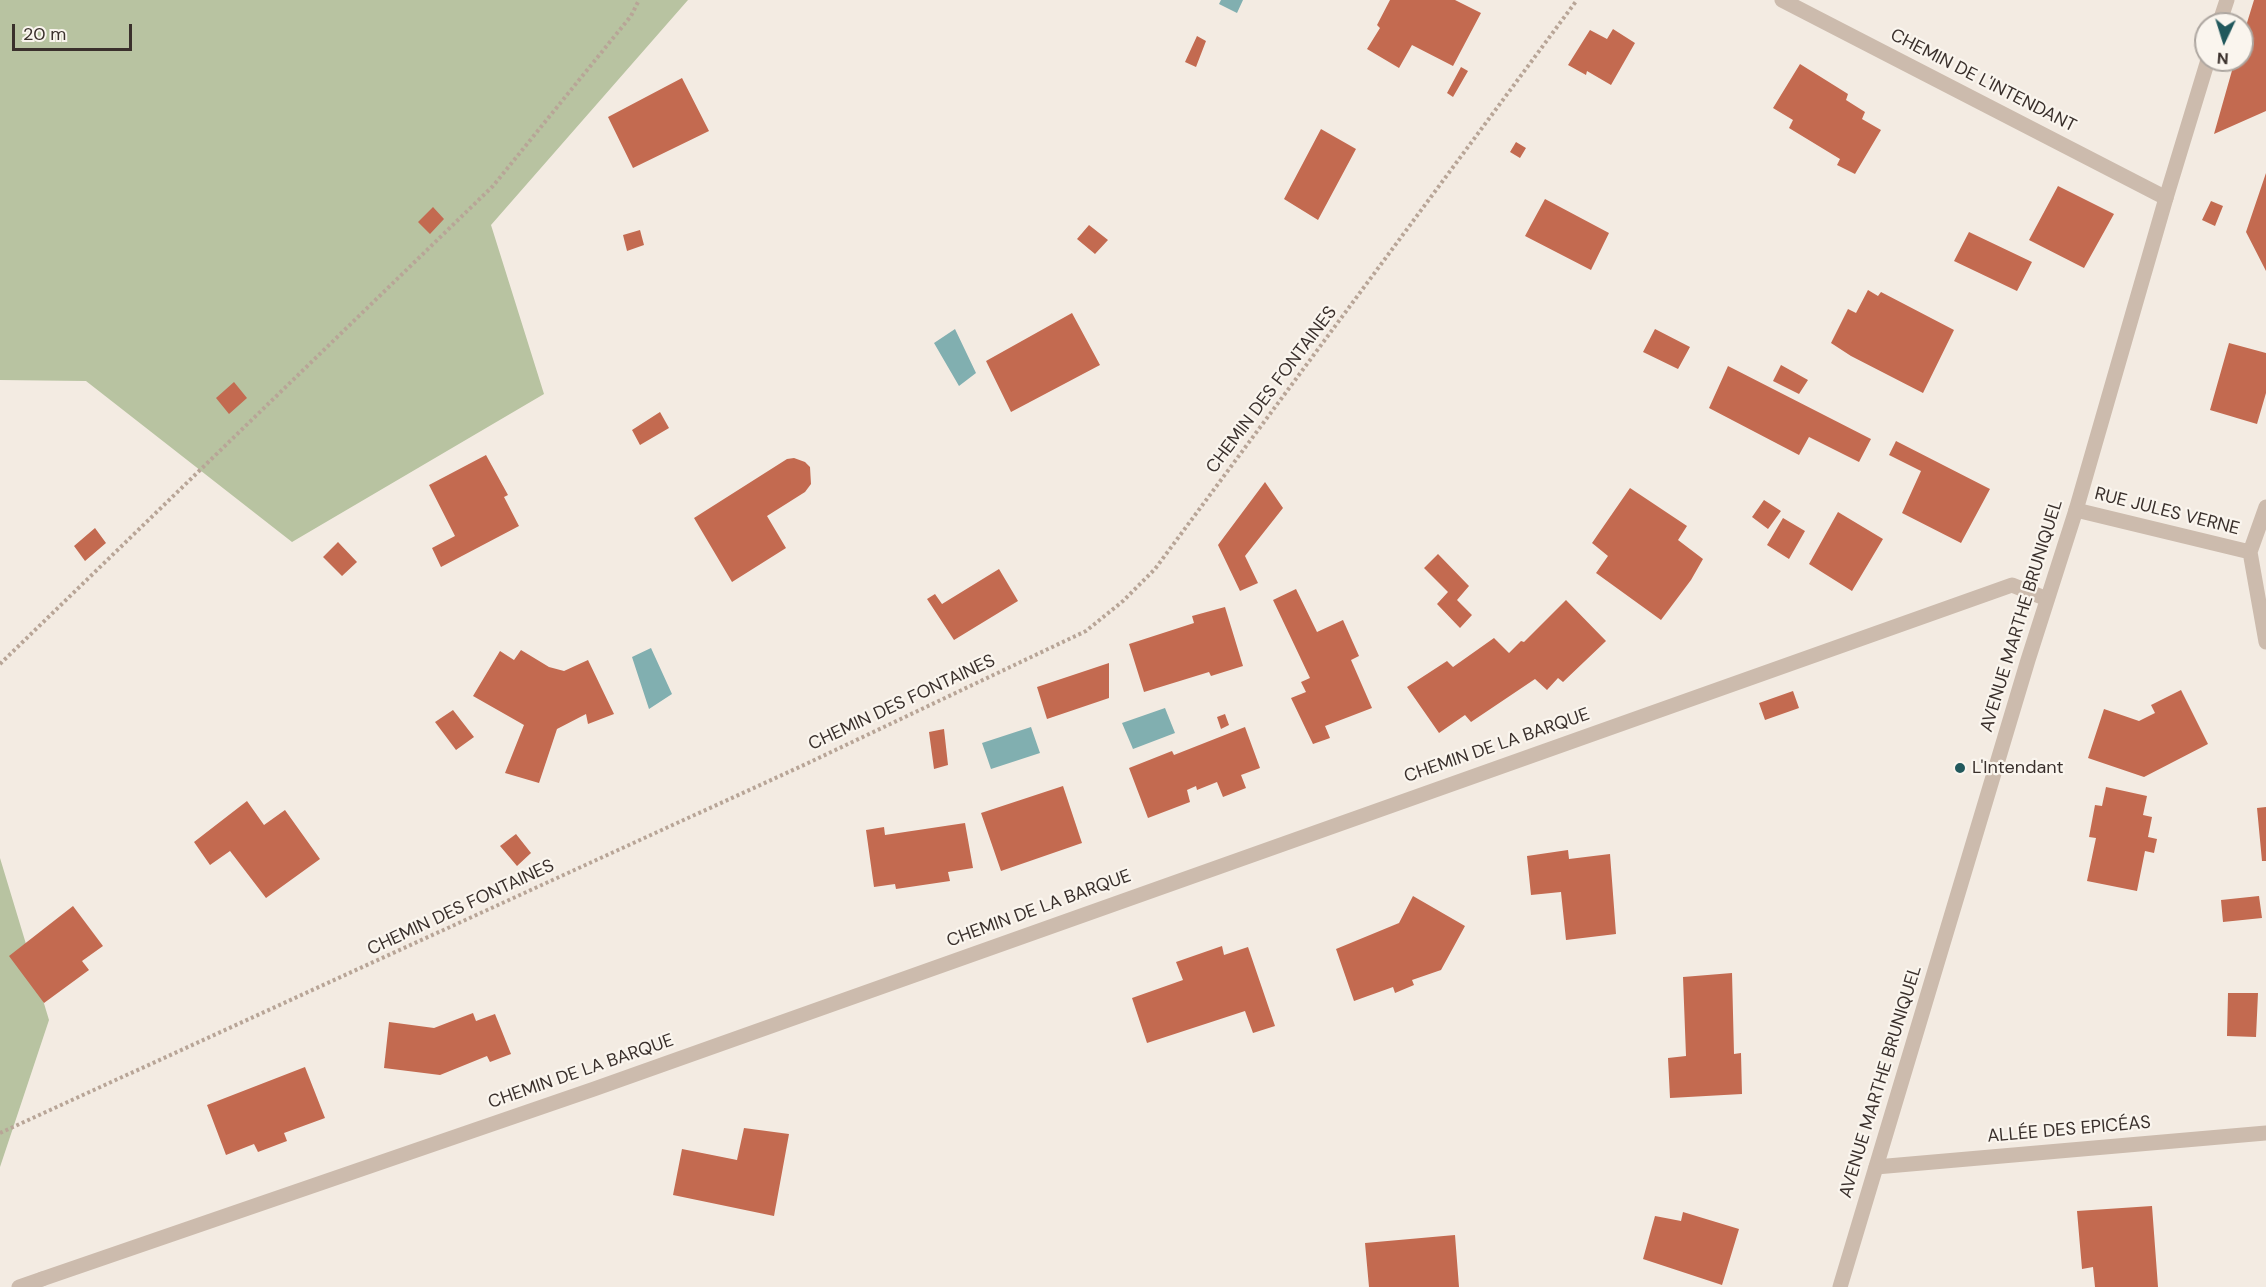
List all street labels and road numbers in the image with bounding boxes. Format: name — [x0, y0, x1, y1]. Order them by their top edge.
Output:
street label: CHEMIN DE L'INTENDANT — [1886, 25, 2080, 137]
street label: CHEMIN DES FONTAINES — [1202, 302, 1342, 478]
street label: RUE JULES VERNE — [2092, 484, 2242, 540]
street label: AVENUE MARTHE BRUNIQUEL — [1976, 497, 2068, 735]
street label: CHEMIN DES FONTAINES — [805, 650, 999, 756]
street label: CHEMIN DE LA BARQUE — [1401, 704, 1593, 788]
street label: CHEMIN DES FONTAINES — [364, 855, 558, 961]
street label: CHEMIN DE LA BARQUE — [944, 866, 1134, 952]
street label: AVENUE MARTHE BRUNIQUEL — [1835, 963, 1927, 1201]
street label: CHEMIN DE LA BARQUE — [485, 1030, 677, 1114]
street label: ALLÉE DES EPICÉAS — [1986, 1112, 2152, 1148]

